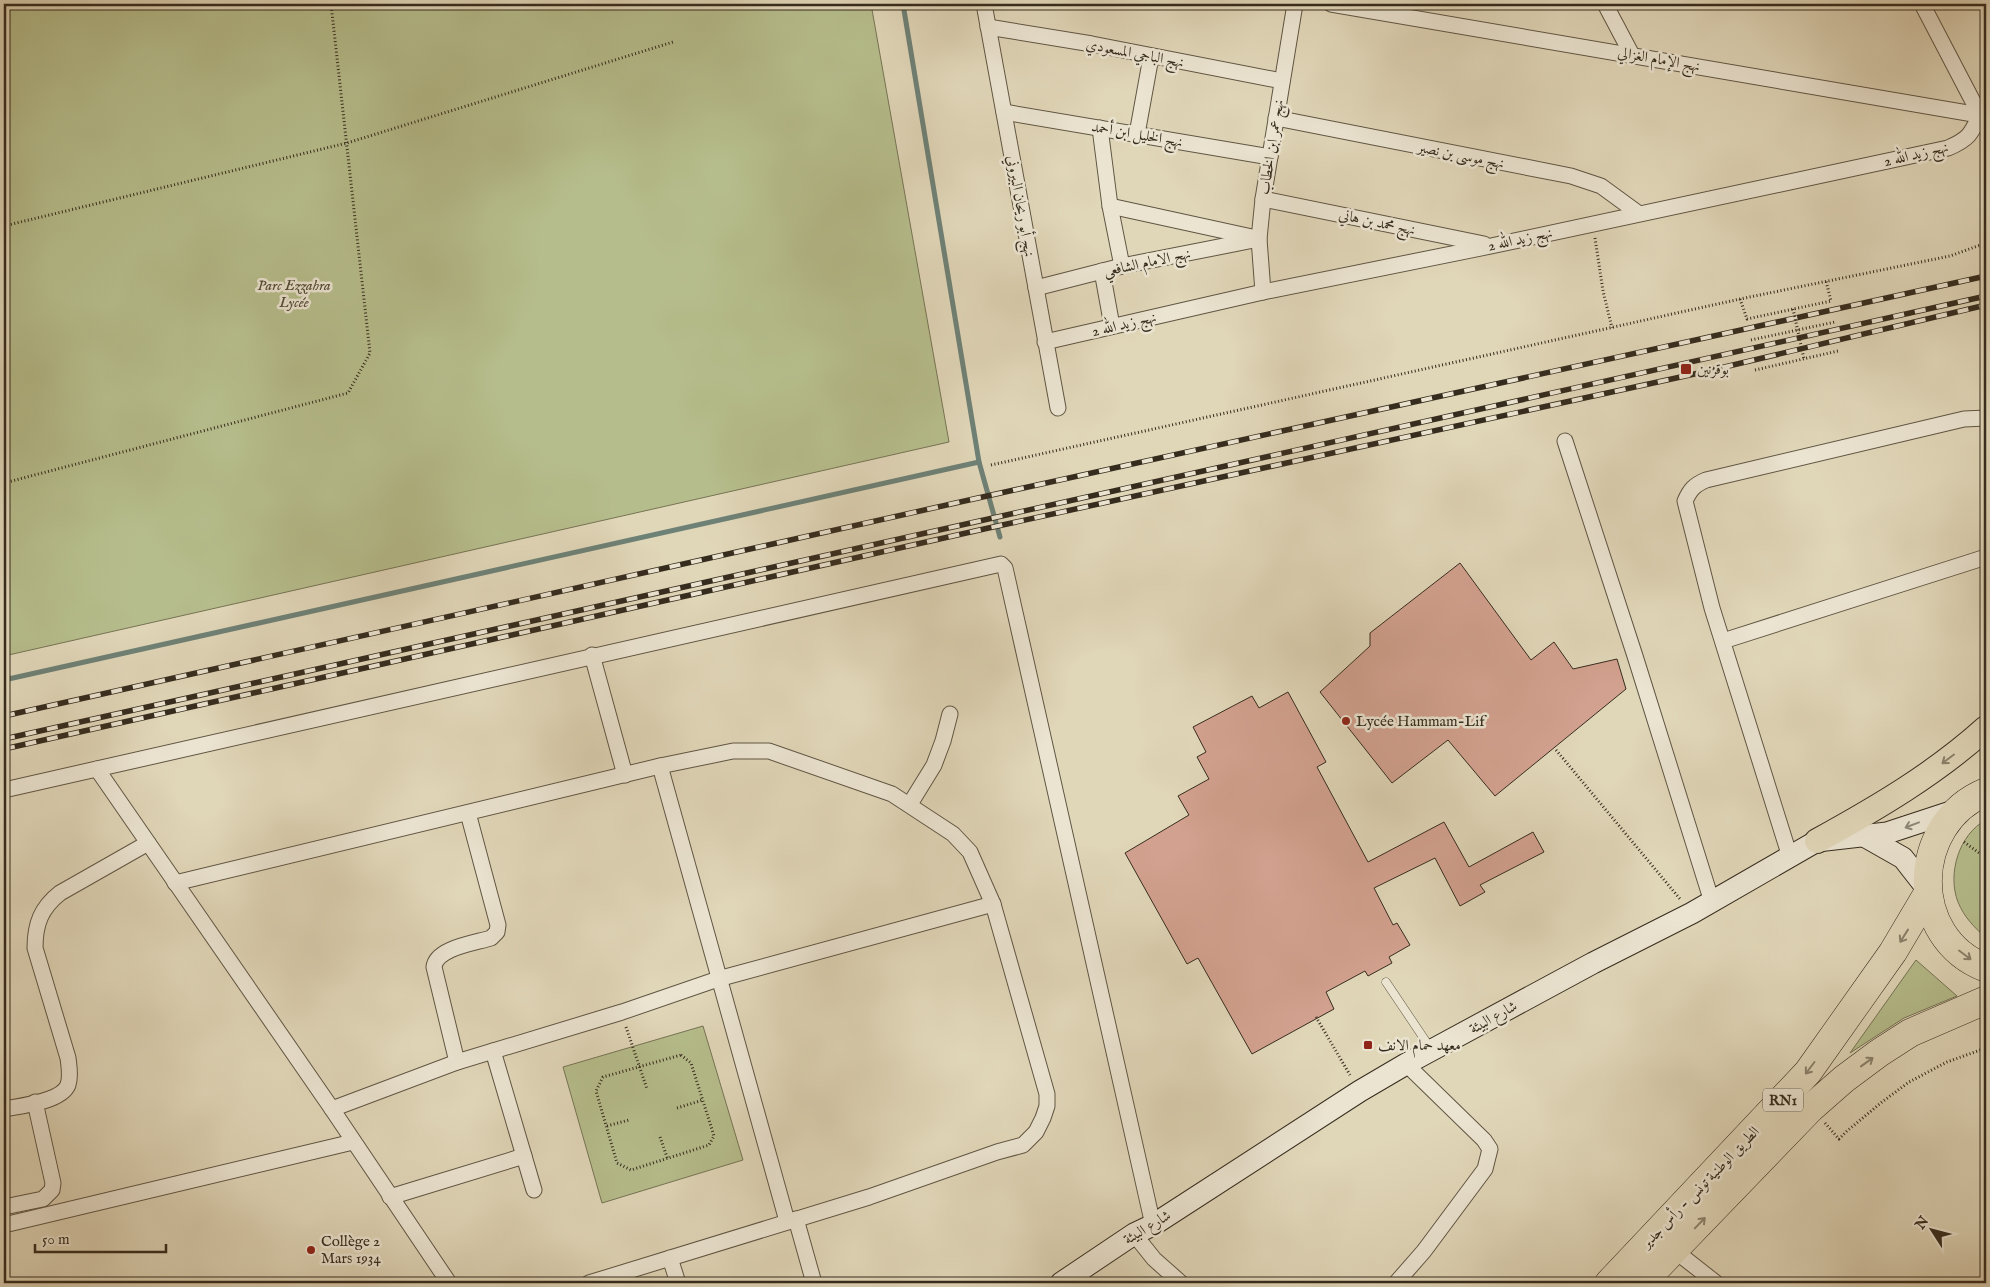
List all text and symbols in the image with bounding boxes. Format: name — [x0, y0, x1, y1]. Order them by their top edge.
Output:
street label: نهج الباجي المسعودي — [1084, 35, 1186, 76]
street label: نهج الإمام الغزالي — [1615, 43, 1702, 80]
street label: نهج عمر ابن الخطاب — [1255, 98, 1292, 197]
street label: نهج الخليل ابن أحمد — [1089, 115, 1184, 156]
street label: نهج زيد الله 2 — [1881, 135, 1951, 175]
street label: نهج موسى بن نصير — [1413, 137, 1506, 177]
street label: نهج أبو ريحان البيروني — [998, 154, 1041, 259]
street label: نهج محمد بن هاني — [1336, 205, 1417, 244]
street label: نهج زيد الله 2 — [1485, 220, 1555, 260]
street label: نهج الامام الشافعي — [1102, 244, 1193, 285]
park label: Parc Ezzahra Lycée — [257, 276, 331, 312]
street label: نهج زيد الله 2 — [1089, 305, 1159, 345]
place label: بوقرنين — [1697, 360, 1729, 379]
marker: بوقرنين — [1679, 362, 1693, 376]
place label: Lycée Hammam-Lif — [1356, 712, 1487, 731]
marker: Lycée Hammam-Lif — [1340, 715, 1352, 727]
one-way arrow — [1941, 754, 1955, 764]
one-way arrow — [1905, 821, 1920, 830]
one-way arrow — [1899, 928, 1909, 942]
one-way arrow — [1958, 950, 1971, 961]
street label: شارع البيئة — [1466, 997, 1522, 1041]
place label: معهد حمام الانف — [1378, 1036, 1461, 1058]
marker: معهد حمام الانف — [1362, 1039, 1374, 1051]
one-way arrow — [1860, 1056, 1873, 1067]
one-way arrow — [1805, 1061, 1815, 1075]
road number: RN1 — [1763, 1088, 1803, 1112]
street label: الطريق الوطنية تونس - رأس جدير — [1634, 1121, 1764, 1254]
north arrow — [1908, 1204, 1958, 1254]
street label: شارع البيئة — [1120, 1206, 1176, 1251]
text: N — [1911, 1213, 1933, 1234]
one-way arrow — [1694, 1217, 1706, 1230]
scale bar — [35, 1222, 166, 1254]
text: 50 m — [42, 1230, 70, 1249]
place label: Collège 2 Mars 1934 — [321, 1232, 381, 1268]
marker: Collège 2 Mars 1934 — [305, 1244, 317, 1256]

